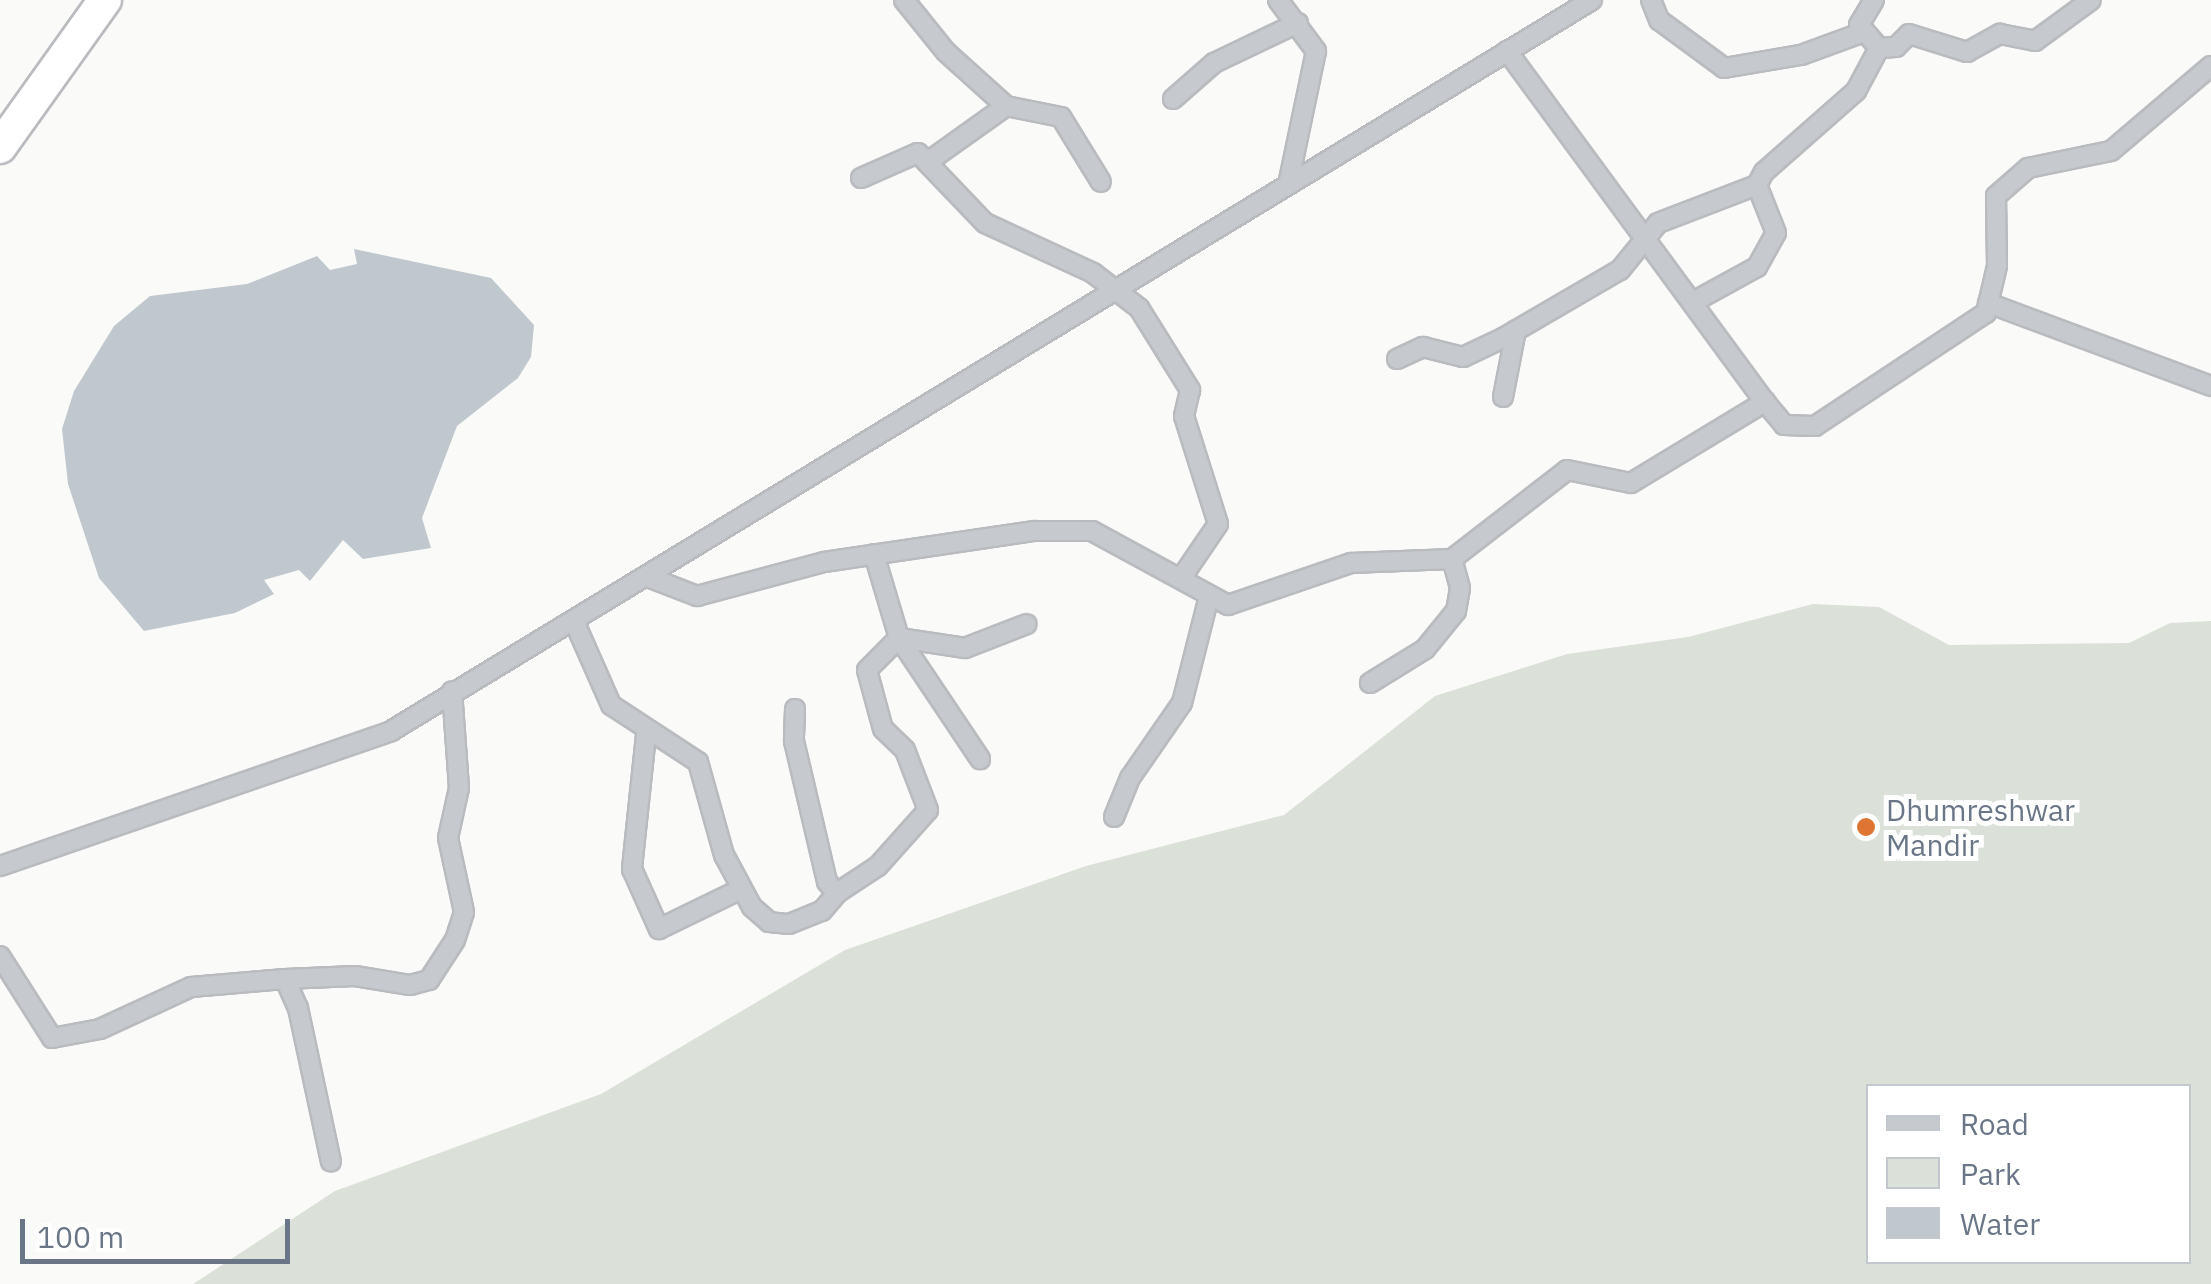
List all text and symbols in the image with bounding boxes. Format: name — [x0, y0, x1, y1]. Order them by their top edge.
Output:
place label: Dhumreshwar Mandir — [1886, 792, 2075, 862]
marker: Dhumreshwar Mandir — [1855, 816, 1877, 838]
legend — [1866, 1084, 2191, 1264]
text: Road — [1960, 1104, 2029, 1143]
text: Park — [1960, 1154, 2021, 1193]
scale bar — [25, 1199, 295, 1261]
text: Water — [1960, 1204, 2040, 1243]
text: 100 m — [37, 1217, 124, 1256]

